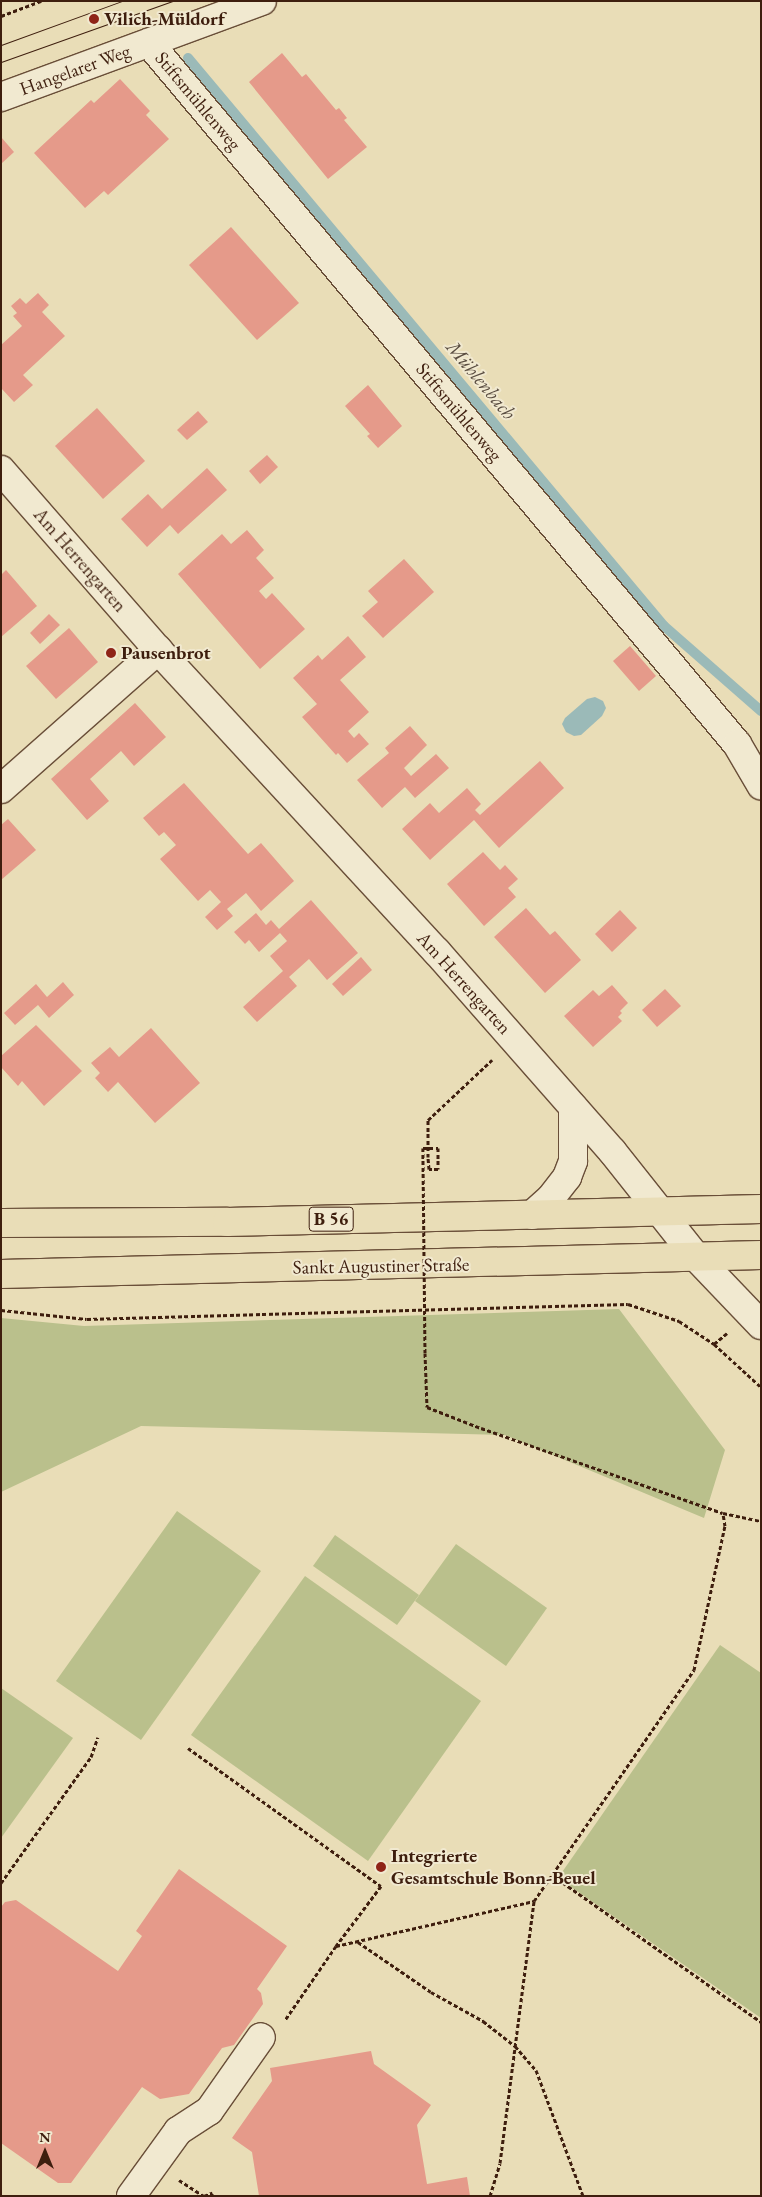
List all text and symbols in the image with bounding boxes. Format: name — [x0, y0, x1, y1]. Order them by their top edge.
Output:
place label: Vilich-Müldorf — [104, 8, 225, 30]
marker: Vilich-Müldorf — [88, 13, 100, 25]
street label: Hangelarer Weg — [17, 39, 133, 101]
street label: Stiftsmühlenweg — [150, 47, 246, 155]
water label: Mühlenbach — [441, 335, 521, 425]
street label: Stiftsmühlenweg — [411, 358, 507, 466]
street label: Am Herrengarten — [29, 503, 131, 617]
place label: Pausenbrot — [121, 642, 211, 664]
marker: Pausenbrot — [105, 647, 117, 659]
street label: Am Herrengarten — [412, 927, 516, 1039]
road number: B 56 — [308, 1204, 354, 1234]
street label: Sankt Augustiner Straße — [293, 1253, 469, 1279]
place label: Integrierte Gesamtschule Bonn-Beuel — [391, 1845, 596, 1889]
marker: Integrierte Gesamtschule Bonn-Beuel — [375, 1861, 387, 1873]
north arrow — [20, 2127, 70, 2177]
text: N — [39, 2128, 51, 2146]

